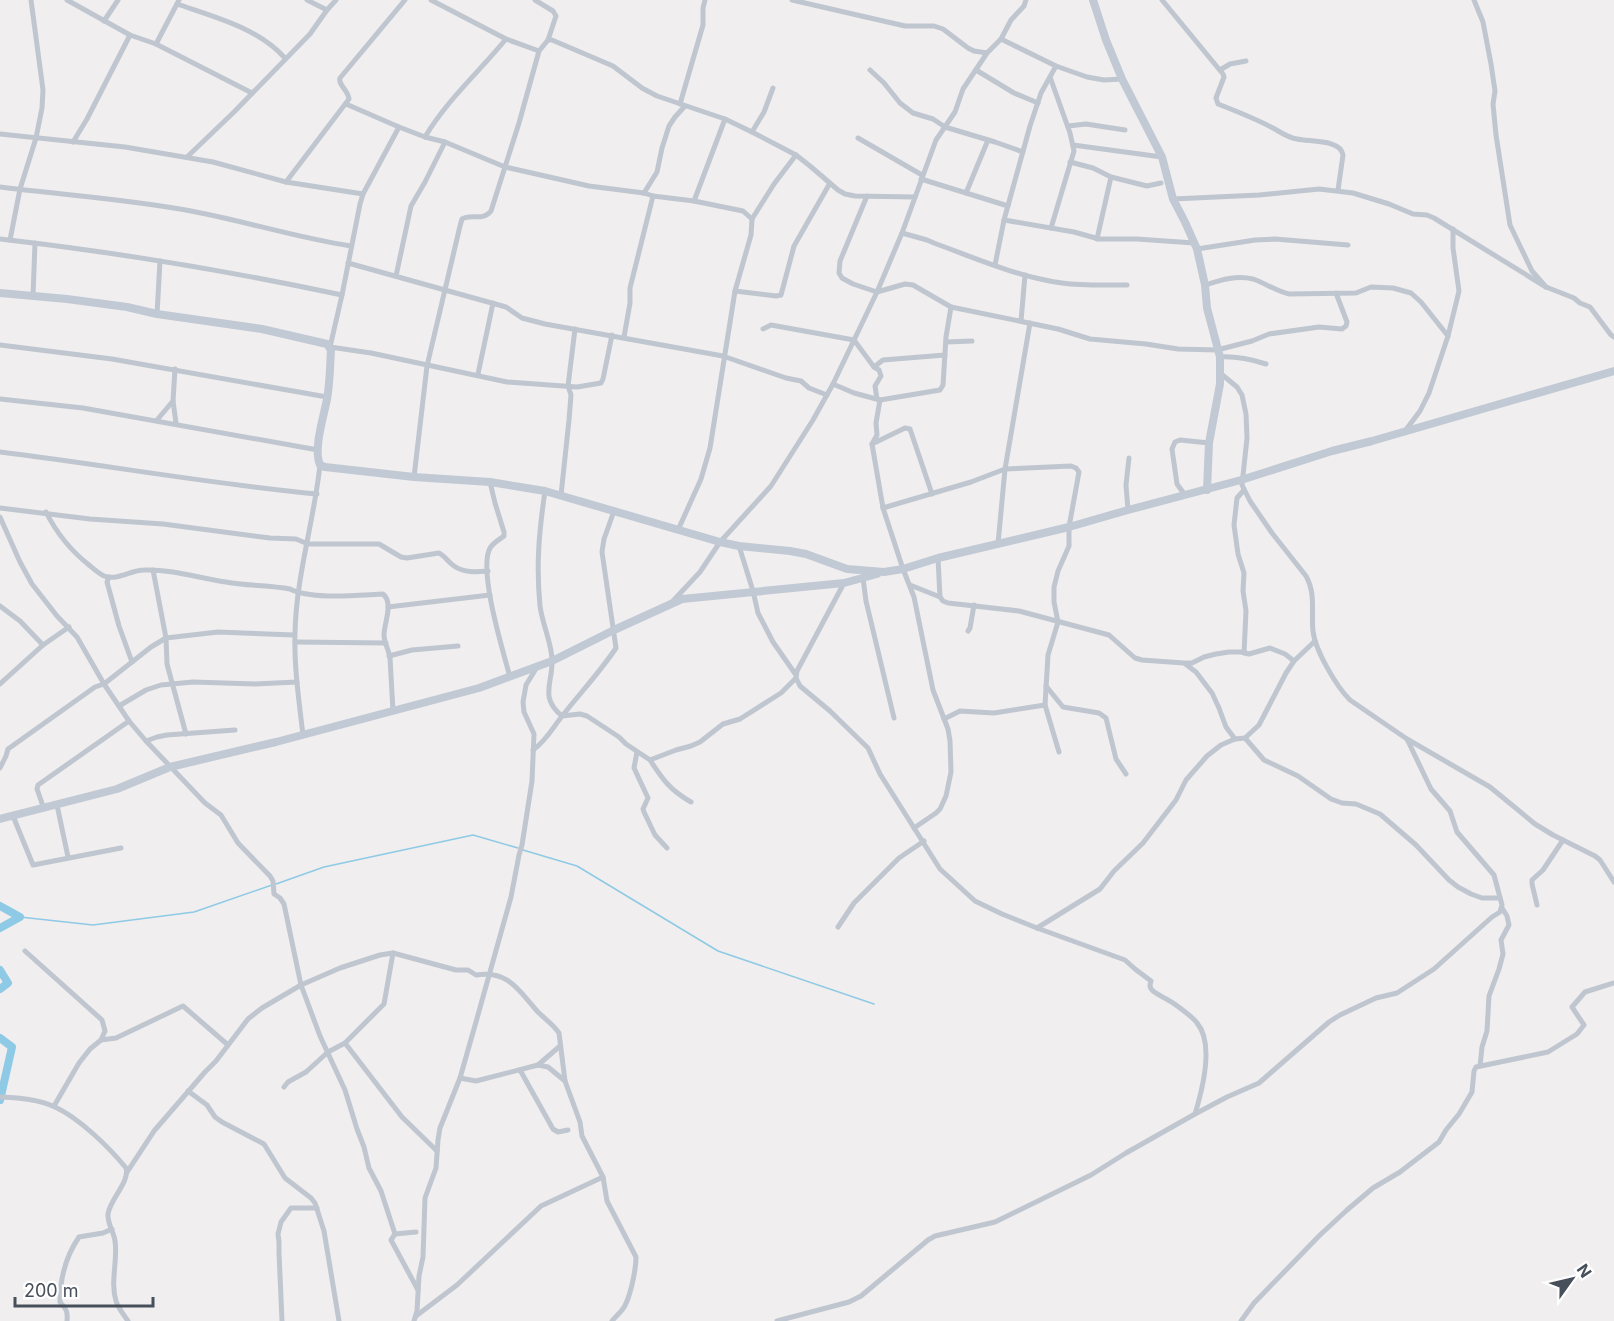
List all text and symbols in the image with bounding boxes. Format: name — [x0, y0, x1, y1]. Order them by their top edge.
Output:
north arrow — [1542, 1249, 1602, 1309]
text: N — [1573, 1260, 1596, 1281]
scale bar — [15, 1270, 153, 1308]
text: 200 m — [24, 1280, 79, 1301]

